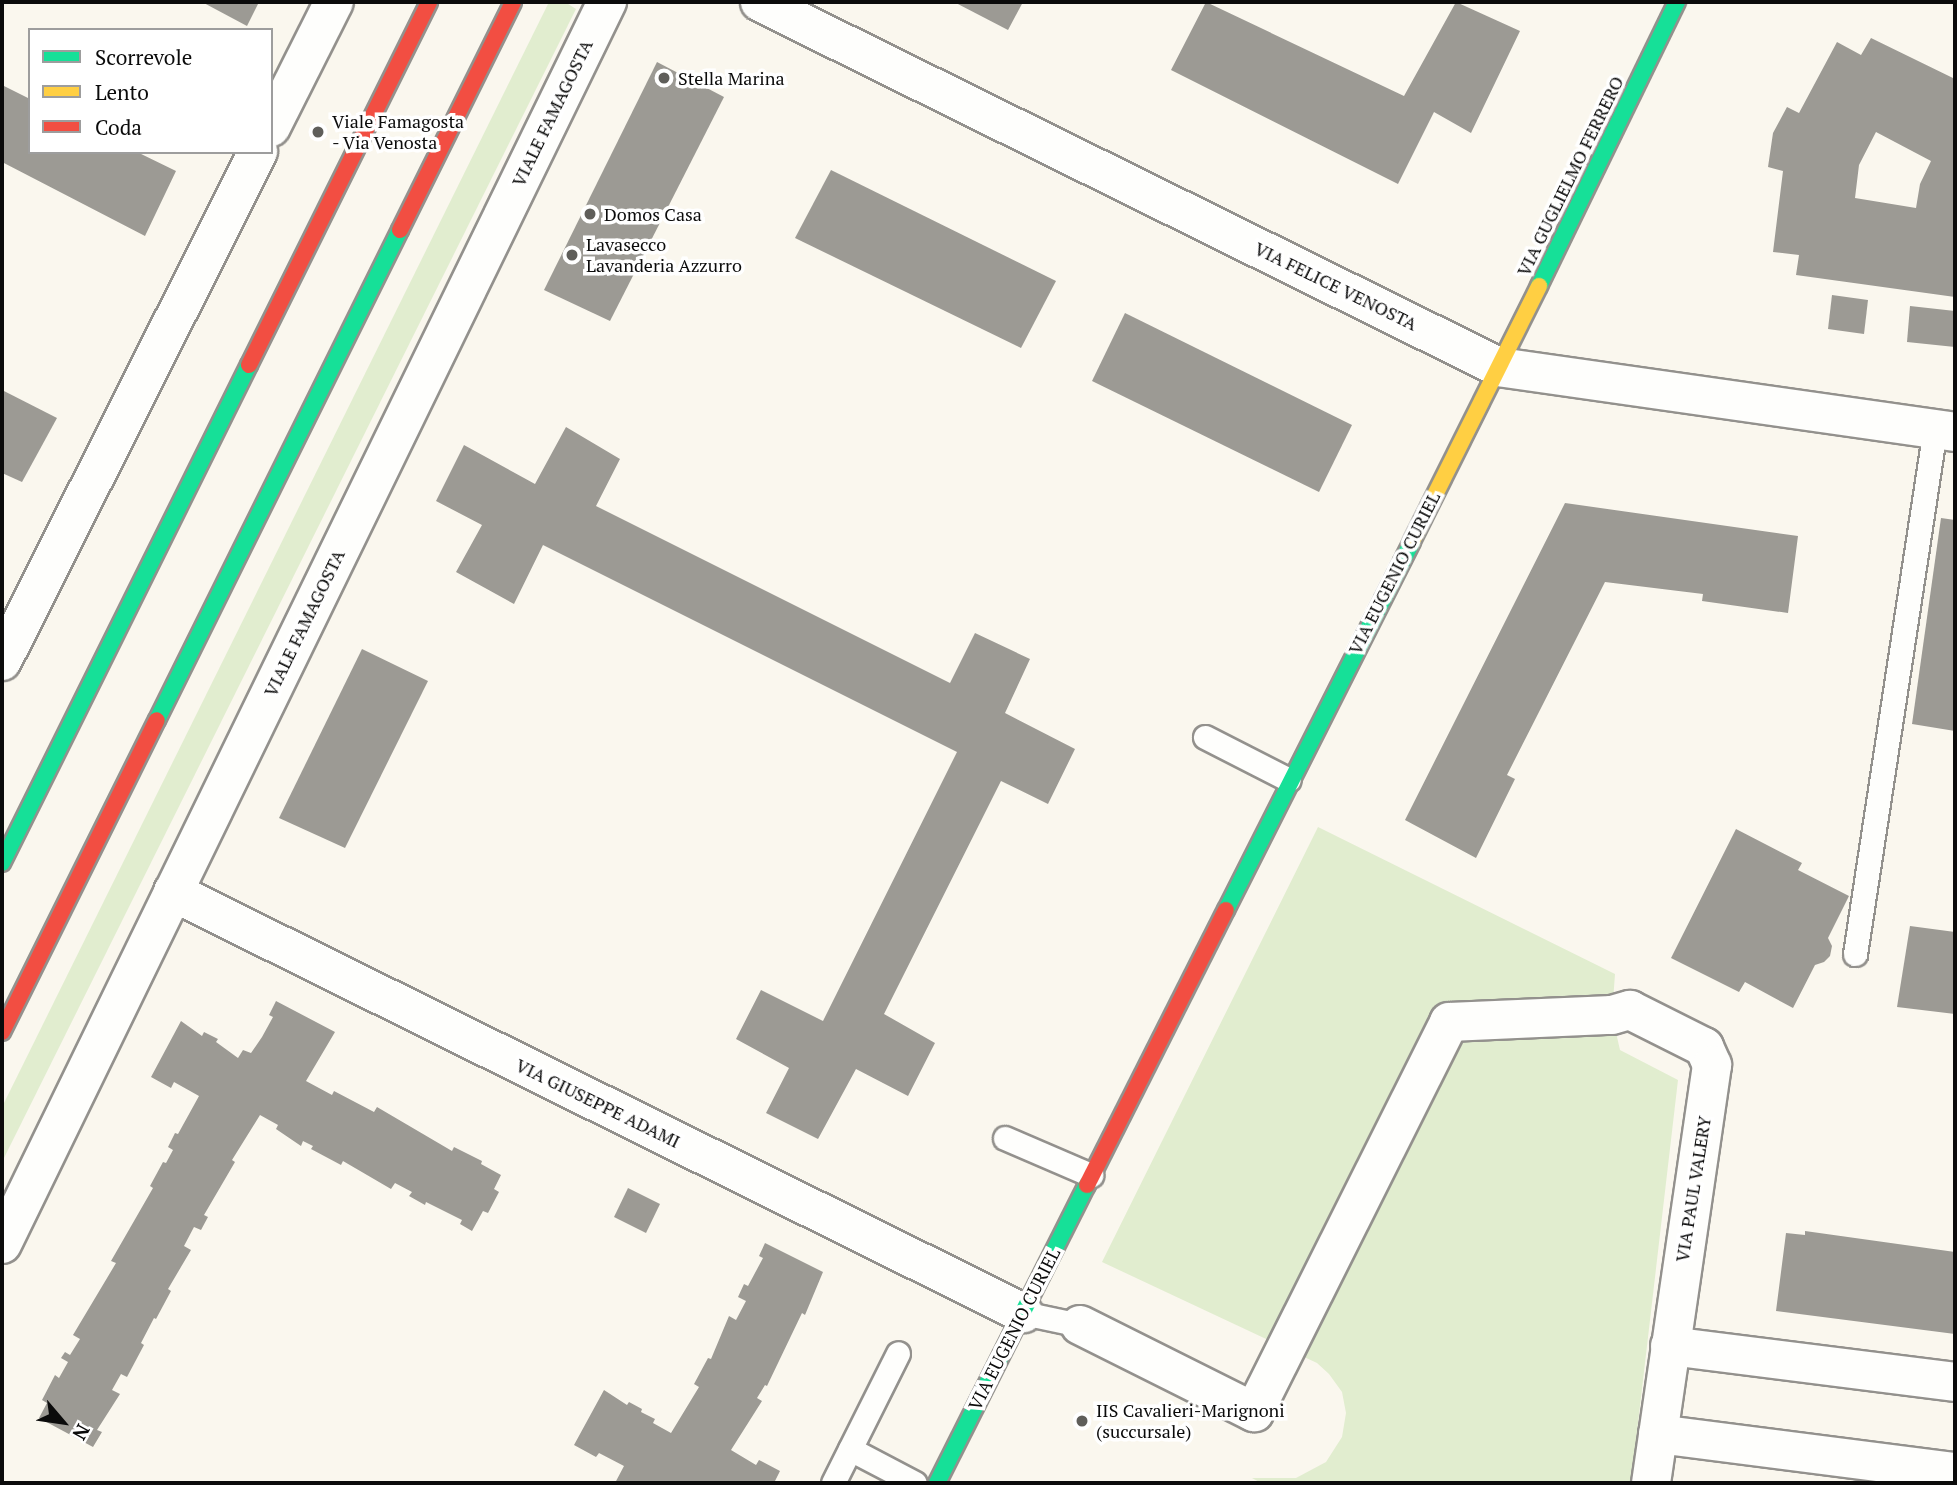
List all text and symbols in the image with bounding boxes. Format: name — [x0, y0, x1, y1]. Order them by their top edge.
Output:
legend — [28, 28, 273, 154]
street label: VIALE FAMAGOSTA — [507, 36, 597, 190]
text: Scorrevole — [95, 43, 192, 71]
place label: Stella Marina — [678, 67, 784, 89]
marker: Stella Marina — [656, 70, 672, 86]
street label: VIA GUGLIELMO FERRERO — [1512, 72, 1628, 280]
text: Lento — [95, 78, 149, 106]
place label: Viale Famagosta - Via Venosta — [332, 111, 464, 154]
text: Coda — [95, 113, 142, 141]
marker: Viale Famagosta - Via Venosta — [310, 124, 326, 140]
place label: Domos Casa — [604, 203, 702, 225]
marker: Domos Casa — [582, 206, 598, 222]
place label: Lavasecco Lavanderia Azzurro — [586, 234, 742, 276]
street label: VIA FELICE VENOSTA — [1251, 237, 1421, 335]
marker: Lavasecco Lavanderia Azzurro — [564, 247, 580, 263]
street label: VIA EUGENIO CURIEL — [1344, 488, 1444, 658]
street label: VIALE FAMAGOSTA — [259, 546, 349, 700]
street label: VIA GIUSEPPE ADAMI — [512, 1054, 684, 1152]
street label: VIA PAUL VALERY — [1671, 1114, 1715, 1264]
street label: VIA EUGENIO CURIEL — [964, 1244, 1064, 1414]
north arrow — [28, 1387, 98, 1457]
place label: IIS Cavalieri-Marignoni (succursale) — [1096, 1400, 1285, 1442]
marker: IIS Cavalieri-Marignoni (succursale) — [1074, 1413, 1090, 1429]
text: N — [67, 1420, 96, 1445]

